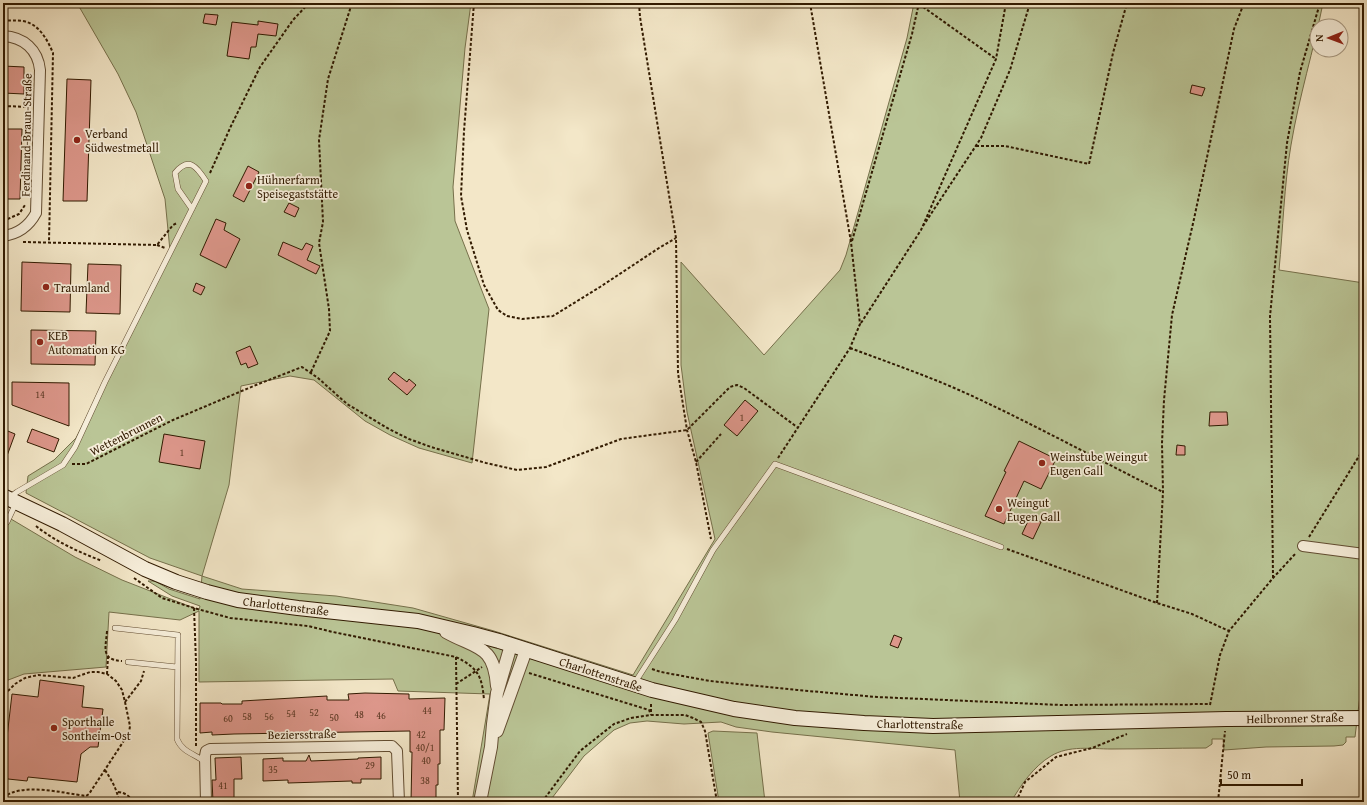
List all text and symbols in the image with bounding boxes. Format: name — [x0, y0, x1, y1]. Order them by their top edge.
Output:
north arrow — [1309, 18, 1349, 58]
text: N — [1311, 34, 1327, 42]
street label: Ferdinand-Braun-Straße — [16, 73, 36, 197]
place label: Verband Südwestmetall — [85, 125, 159, 156]
marker: Verband Südwestmetall — [72, 135, 82, 145]
place label: Hühnerfarm Speisegaststätte — [257, 171, 339, 202]
marker: Hühnerfarm Speisegaststätte — [244, 181, 254, 191]
place label: Traumland — [54, 279, 110, 296]
marker: Traumland — [41, 282, 51, 292]
place label: KEB Automation KG — [48, 327, 125, 358]
marker: KEB Automation KG — [35, 337, 45, 347]
house number: 14 — [35, 387, 45, 402]
street label: Wettenbrunnen — [87, 408, 166, 460]
house number: 1 — [740, 410, 745, 425]
house number: 1 — [180, 445, 185, 460]
place label: Weinstube Weingut Eugen Gall — [1050, 448, 1148, 479]
marker: Weinstube Weingut Eugen Gall — [1037, 458, 1047, 468]
place label: Weingut Eugen Gall — [1007, 494, 1061, 525]
marker: Weingut Eugen Gall — [994, 504, 1004, 514]
street label: Charlottenstraße — [242, 592, 330, 620]
street label: Charlottenstraße — [557, 653, 645, 696]
house number: 44 — [422, 703, 432, 718]
house number: 52 — [309, 705, 319, 720]
house number: 54 — [286, 706, 296, 721]
house number: 48 — [354, 707, 364, 722]
house number: 46 — [376, 708, 386, 723]
house number: 58 — [242, 709, 252, 724]
house number: 56 — [264, 709, 274, 724]
street label: Heilbronner Straße — [1246, 709, 1344, 727]
house number: 50 — [329, 710, 339, 725]
house number: 60 — [223, 711, 233, 726]
place label: Sporthalle Sontheim-Ost — [62, 713, 132, 744]
street label: Charlottenstraße — [877, 715, 964, 733]
marker: Sporthalle Sontheim-Ost — [49, 723, 59, 733]
street label: Beziersstraße — [268, 725, 337, 743]
house number: 42 — [416, 727, 426, 742]
house number: 40/1 — [415, 740, 435, 755]
house number: 40 — [421, 753, 431, 768]
house number: 29 — [365, 758, 375, 773]
scale bar — [1221, 761, 1302, 787]
house number: 35 — [268, 762, 278, 777]
text: 50 m — [1227, 766, 1251, 783]
house number: 38 — [420, 773, 430, 788]
house number: 41 — [218, 778, 228, 793]

